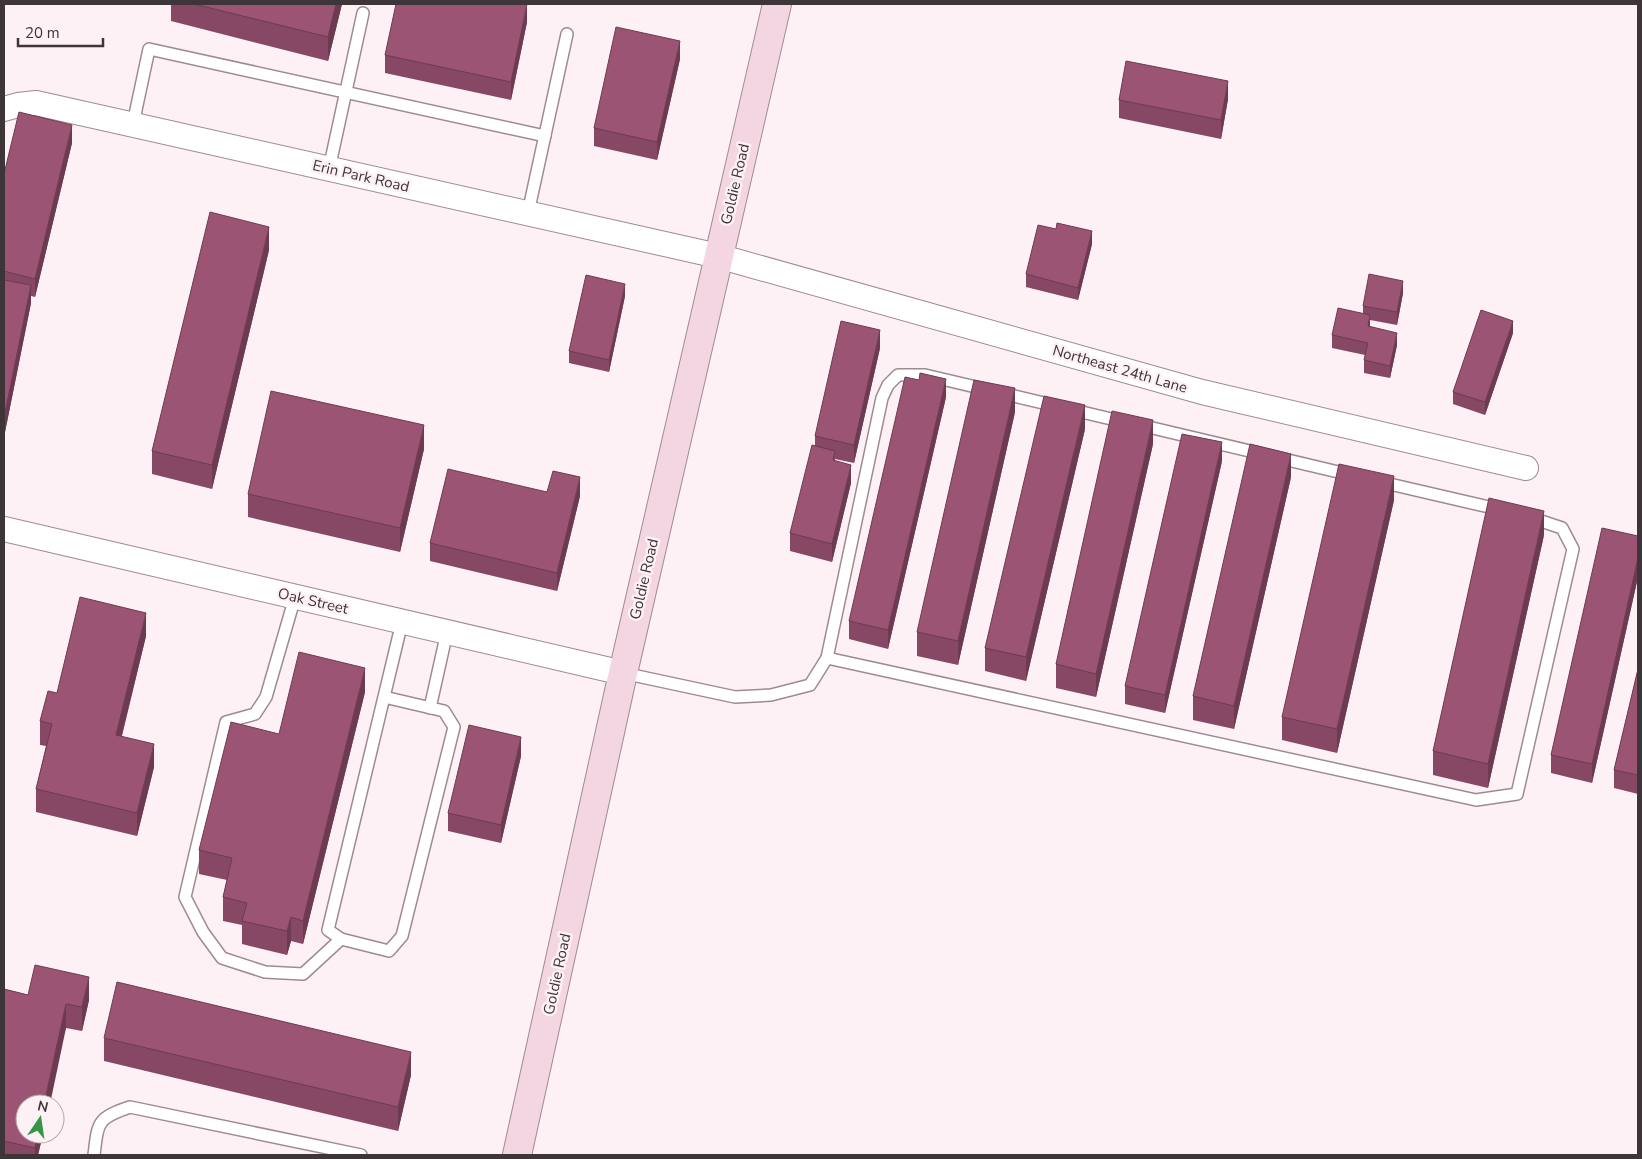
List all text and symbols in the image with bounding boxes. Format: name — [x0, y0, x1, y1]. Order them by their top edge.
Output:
scale bar — [18, 15, 102, 47]
text: 20 m — [25, 23, 60, 43]
street label: Goldie Road — [716, 142, 754, 226]
street label: Erin Park Road — [311, 155, 411, 197]
street label: Northeast 24th Lane — [1050, 340, 1190, 398]
street label: Goldie Road — [625, 537, 663, 621]
street label: Oak Street — [276, 583, 351, 619]
street label: Goldie Road — [539, 932, 575, 1016]
north arrow — [15, 1094, 65, 1144]
text: N — [36, 1096, 50, 1117]

